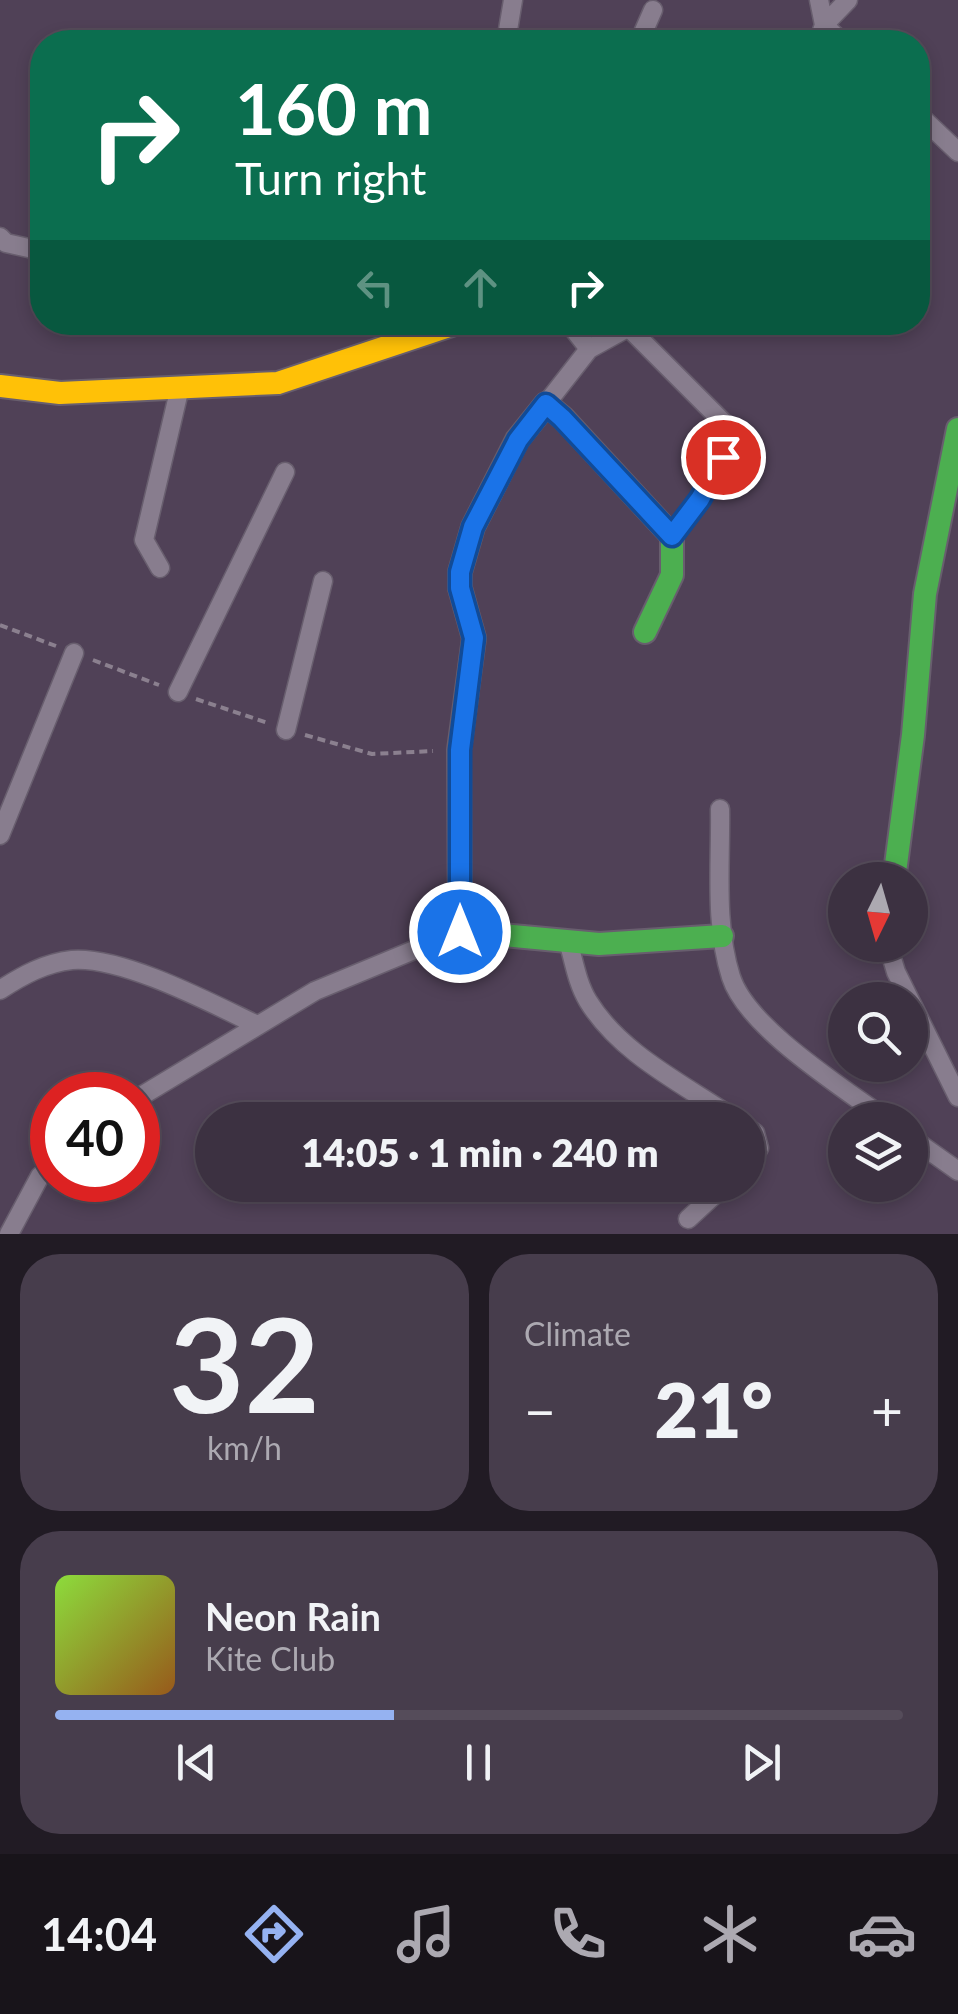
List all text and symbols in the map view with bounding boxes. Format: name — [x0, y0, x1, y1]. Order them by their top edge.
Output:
text: 160 m — [235, 66, 432, 150]
icon: right — [70, 70, 200, 200]
text: Turn right — [235, 151, 426, 205]
icon: left — [348, 260, 403, 315]
icon: ahead — [453, 260, 508, 315]
icon: right — [558, 260, 613, 315]
pin — [681, 415, 766, 500]
icon: arrive — [696, 430, 751, 485]
north arrow — [828, 862, 928, 962]
map controls — [828, 862, 928, 1202]
position arrow — [408, 880, 512, 984]
button: search — [828, 982, 928, 1082]
speed limit sign: 40 — [30, 1072, 160, 1202]
button: layers — [828, 1102, 928, 1202]
text: 14:05 · 1 min · 240 m — [301, 1129, 659, 1175]
text: 32 — [169, 1285, 320, 1441]
text: Climate — [524, 1314, 631, 1353]
text: 21° — [654, 1364, 773, 1454]
text: − — [524, 1377, 556, 1443]
text: + — [871, 1377, 903, 1443]
text: km/h — [207, 1428, 282, 1467]
text: Neon Rain — [205, 1593, 381, 1639]
text: Kite Club — [205, 1639, 335, 1678]
icon: previous — [169, 1735, 224, 1790]
icon: pause — [451, 1735, 506, 1790]
icon: next — [734, 1735, 789, 1790]
icon: directions — [239, 1899, 309, 1969]
icon: music — [391, 1899, 461, 1969]
icon: phone — [543, 1899, 613, 1969]
icon: climate — [695, 1899, 765, 1969]
icon: car — [847, 1899, 917, 1969]
text: 14:04 — [41, 1907, 157, 1961]

